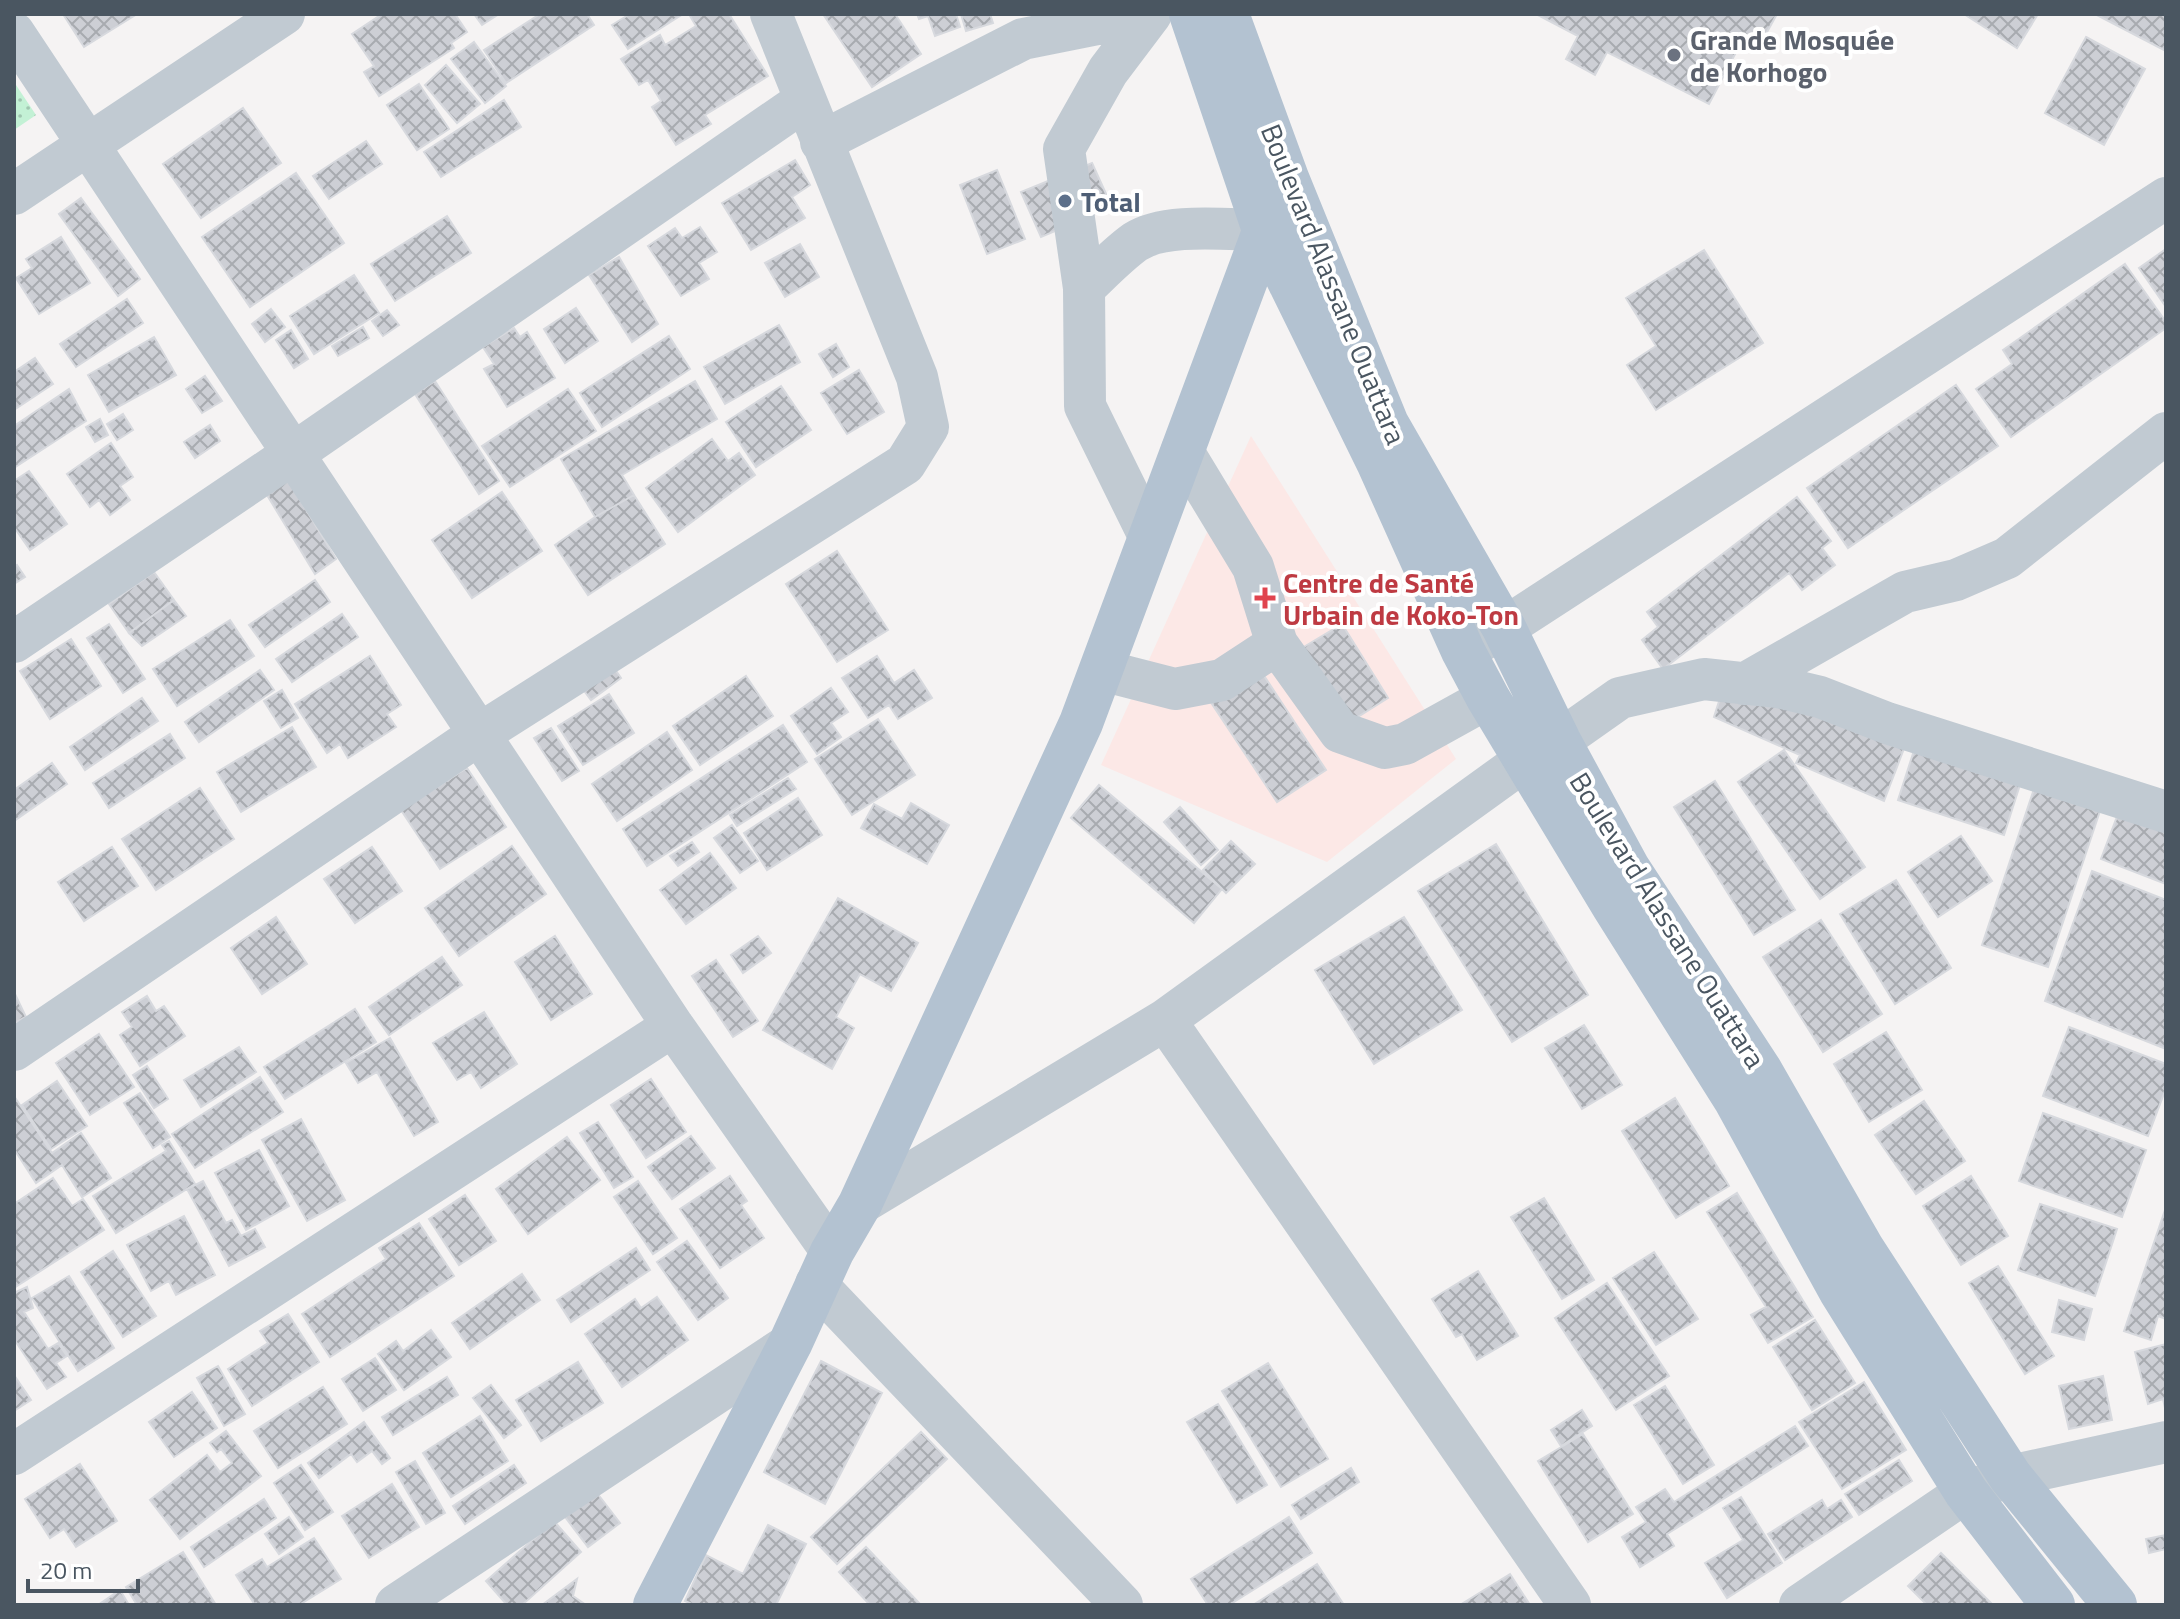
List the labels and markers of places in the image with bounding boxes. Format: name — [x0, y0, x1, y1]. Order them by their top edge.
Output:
place label: Grande Mosquée de Korhogo — [1690, 18, 1894, 93]
marker: Grande Mosquée de Korhogo — [1665, 46, 1683, 64]
place label: Total — [1081, 180, 1141, 223]
marker: Total — [1056, 192, 1074, 210]
place label: Centre de Santé Urbain de Koko-Ton — [1283, 561, 1519, 636]
marker: Centre de Santé Urbain de Koko-Ton — [1254, 587, 1276, 609]

